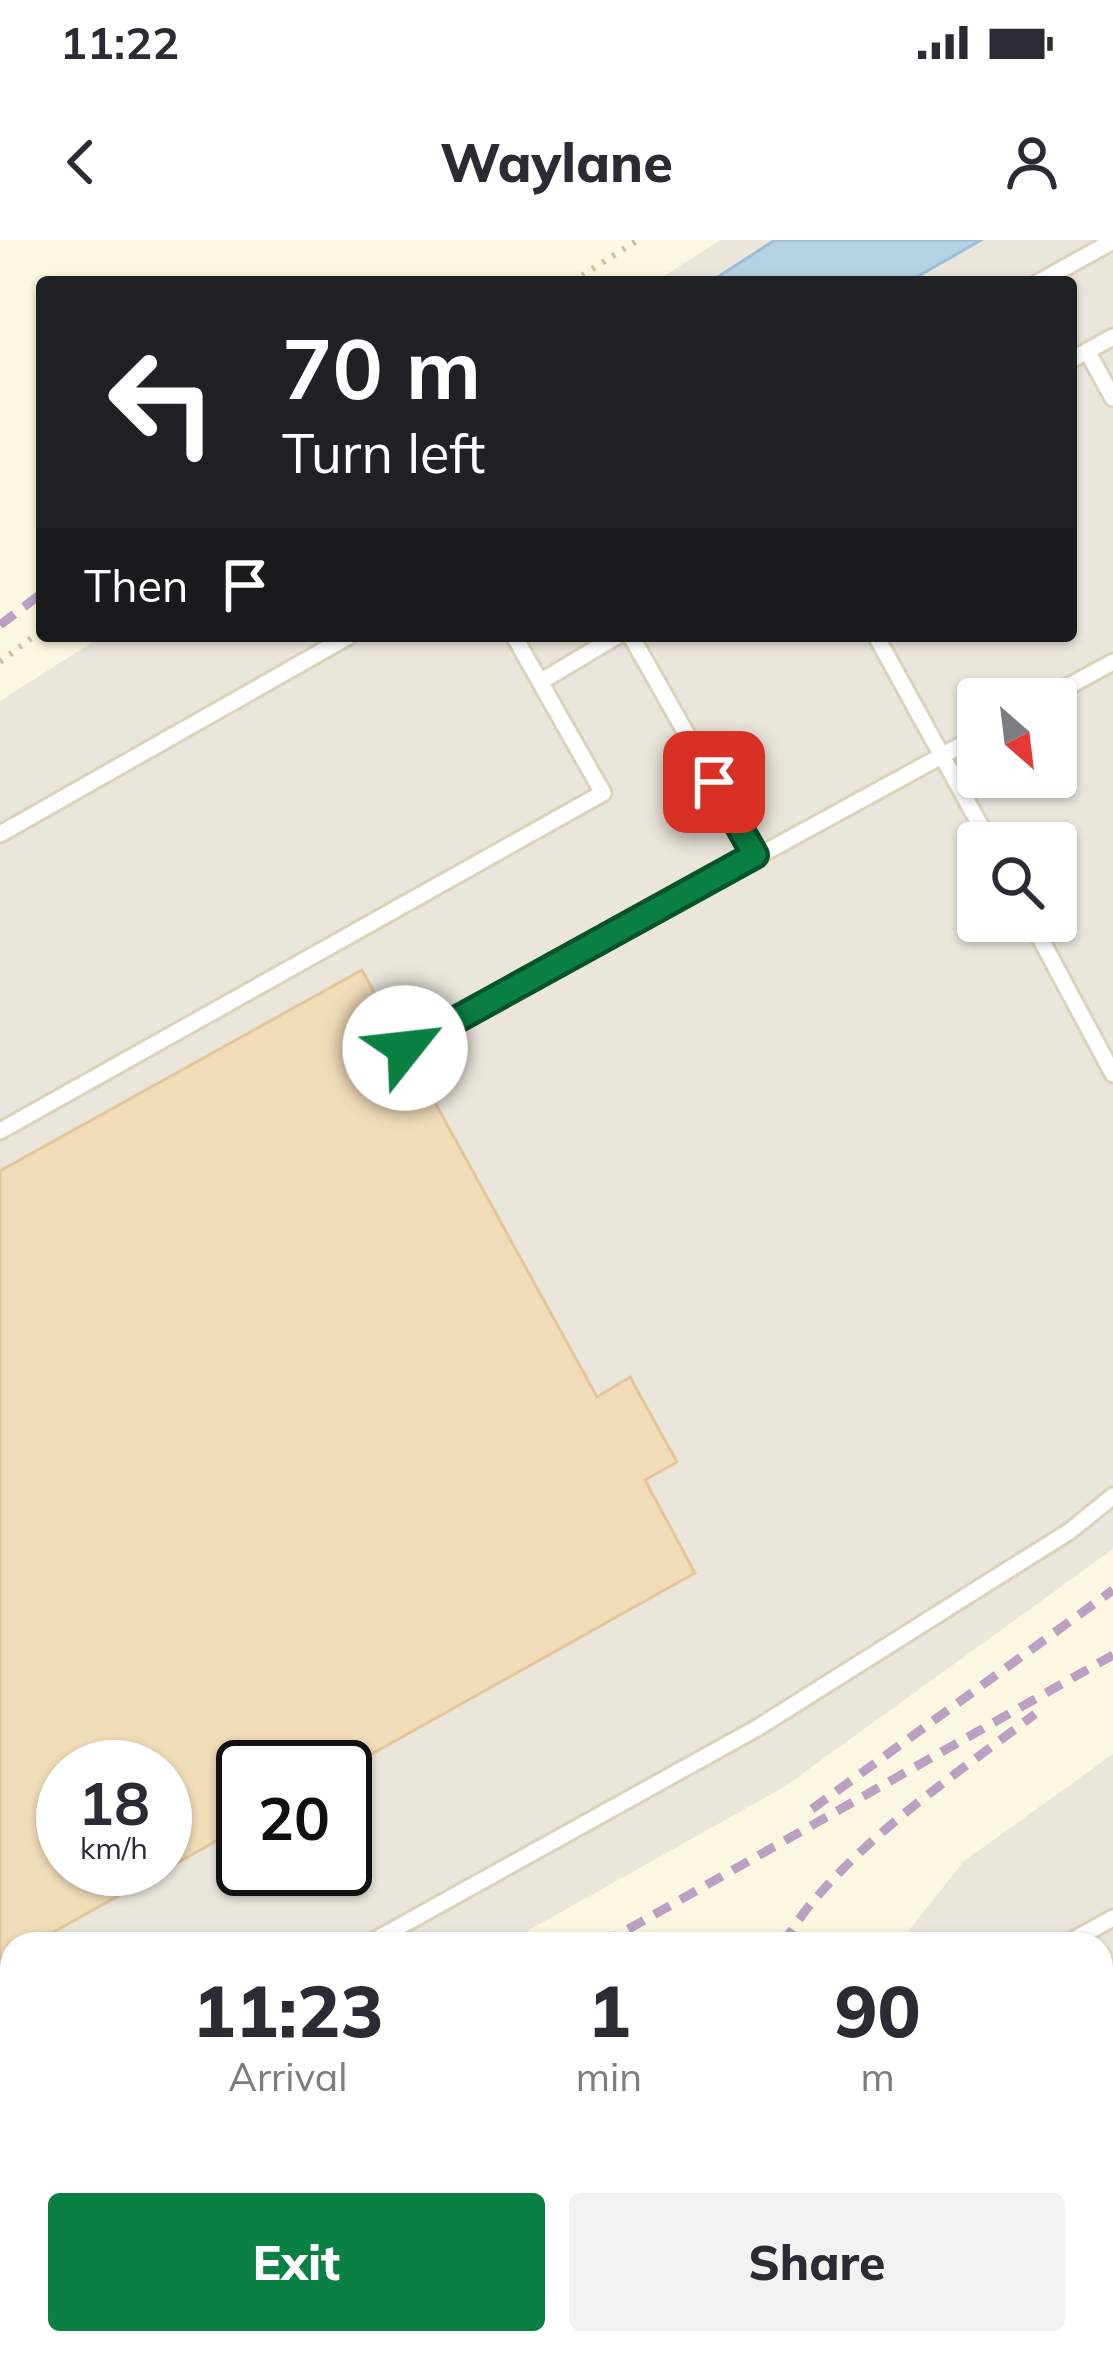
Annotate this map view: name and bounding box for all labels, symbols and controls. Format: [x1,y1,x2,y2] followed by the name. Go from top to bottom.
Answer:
[60,14,179,70] text: 11:22
[440,128,673,196] text: Waylane
[48,129,114,195] icon: back
[999,129,1065,195] icon: person
[282,315,481,420] text: 70 m
[84,324,240,480] icon: left
[282,419,485,487] text: Turn left
[212,552,278,618] icon: arrive
[84,557,188,613] text: Then
[957,678,1077,798] north arrow
[957,678,1077,942] map controls
[663,731,765,833] pin
[681,749,747,815] icon: arrive
[957,822,1077,942] button: search
[342,985,468,1111] position arrow
[216,1740,372,1896] speed limit sign: 20
[78,1765,150,1840] text: 18
[80,1829,148,1867] text: km/h
[192,1965,384,2055] text: 11:23
[587,1965,631,2055] text: 1
[834,1965,921,2055] text: 90
[228,2052,348,2101] text: Arrival
[576,2052,642,2101] text: min
[860,2052,895,2101] text: m
[48,2193,545,2331] button: Exit
[569,2193,1065,2331] button: Share

